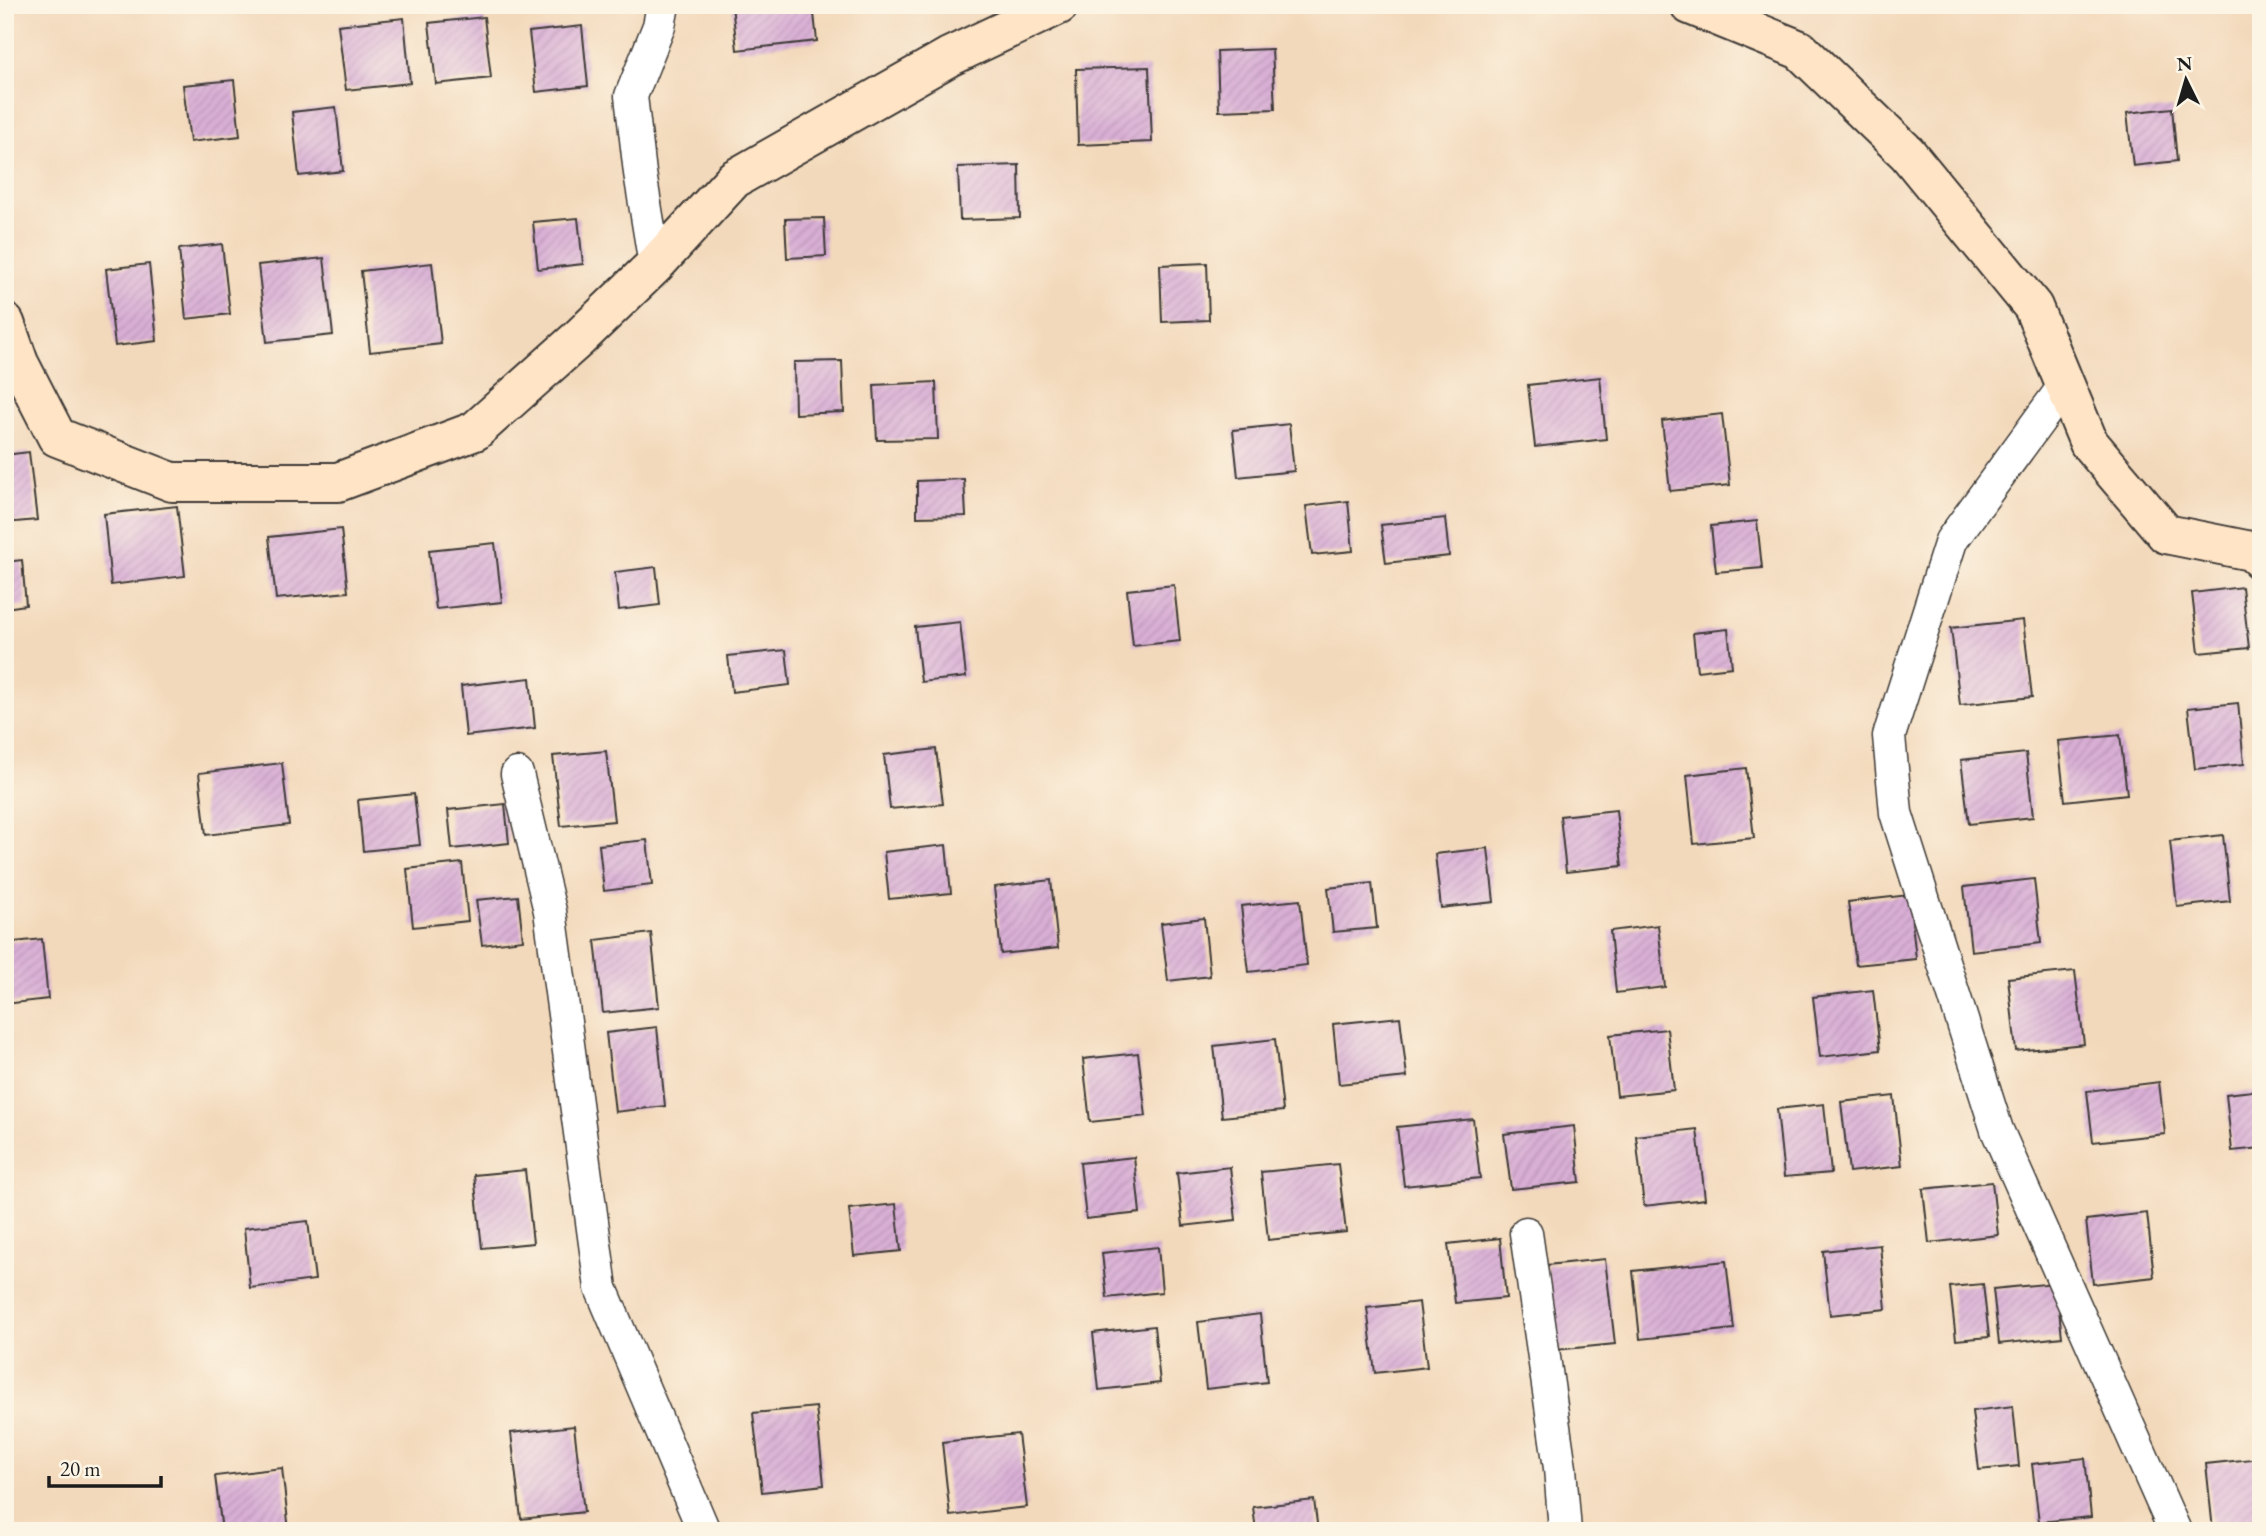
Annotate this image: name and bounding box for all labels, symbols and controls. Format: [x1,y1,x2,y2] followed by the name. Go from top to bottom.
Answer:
[2150,46,2220,116] north arrow
[2176,50,2194,77] text: N
[49,1445,161,1489] scale bar
[60,1455,101,1482] text: 20 m

